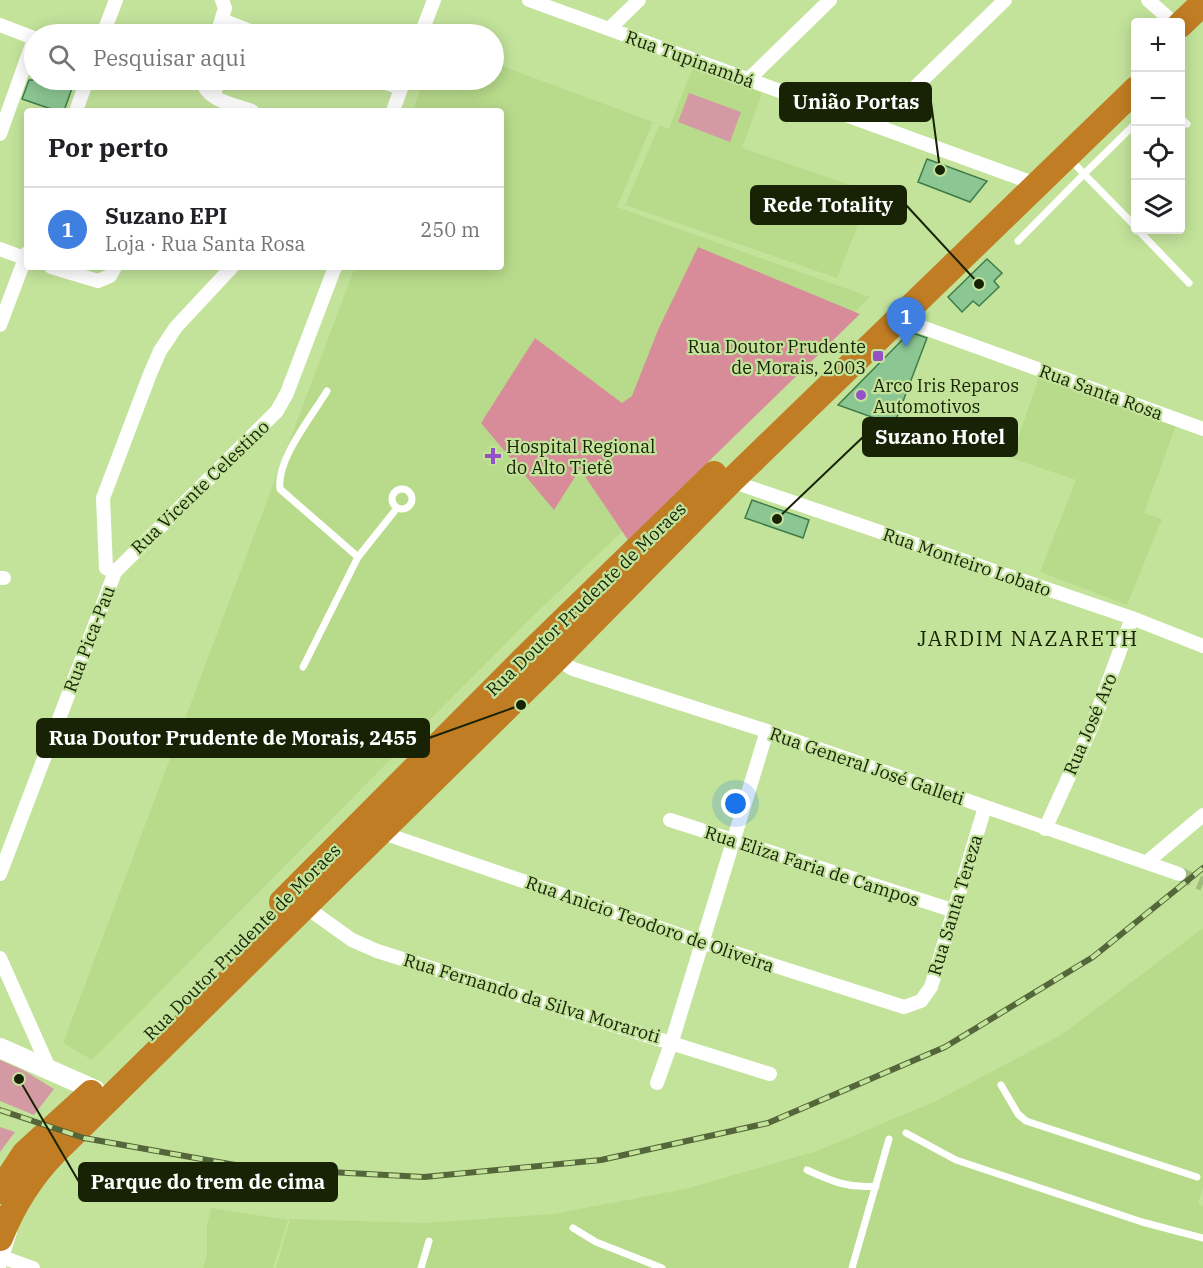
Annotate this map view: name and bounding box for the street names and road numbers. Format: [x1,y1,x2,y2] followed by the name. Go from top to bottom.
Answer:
[622,25,758,93] street label: Rua Tupinambá
[1036,359,1166,425] street label: Rua Santa Rosa
[126,415,274,559] street label: Rua Vicente Celestino
[481,497,691,701] street label: Rua Doutor Prudente de Moraes
[880,522,1054,602] street label: Rua Monteiro Lobato
[58,583,120,695] street label: Rua Pica-Pau
[1058,670,1122,778] street label: Rua José Aro
[767,722,968,810] street label: Rua General José Galleti
[702,820,922,912] street label: Rua Eliza Faria de Campos
[923,831,987,978] street label: Rua Santa Tereza
[139,839,345,1045] street label: Rua Doutor Prudente de Moraes
[523,871,778,978] street label: Rua Anicio Teodoro de Oliveira
[401,948,663,1048] street label: Rua Fernando da Silva Moraroti

